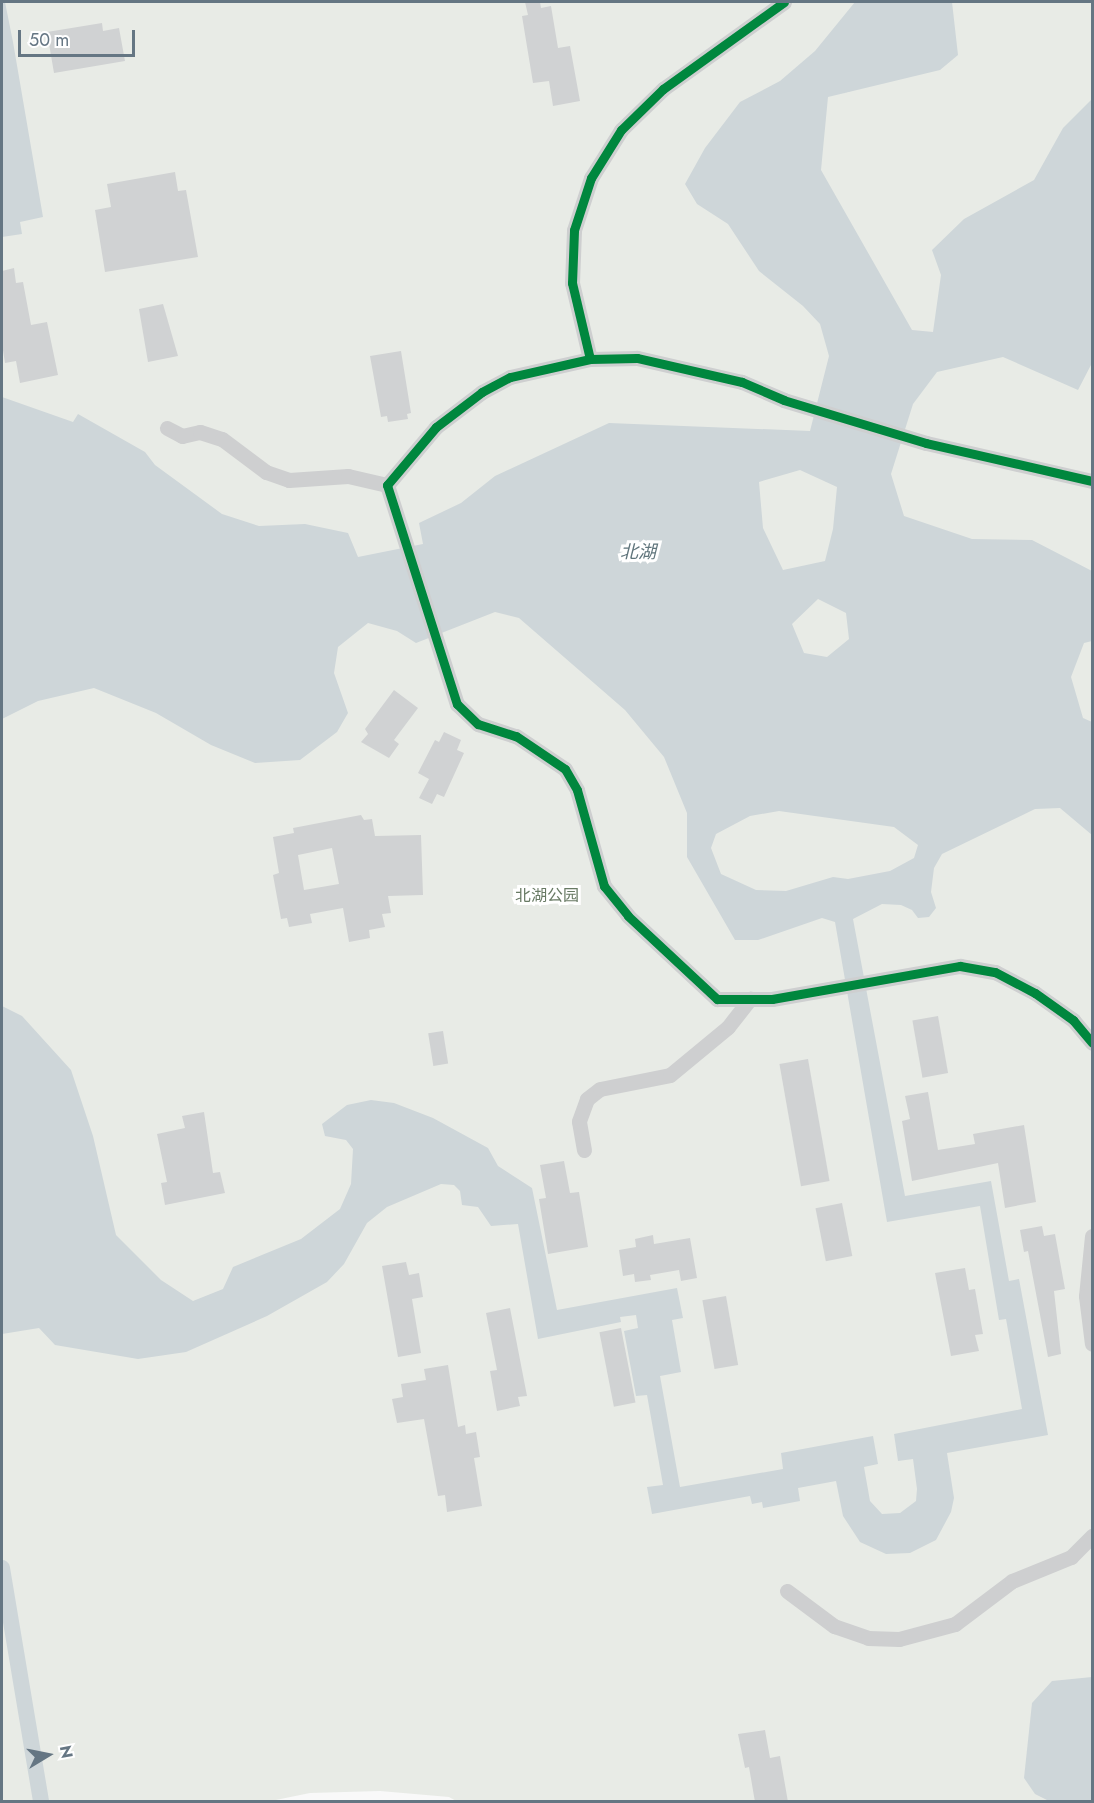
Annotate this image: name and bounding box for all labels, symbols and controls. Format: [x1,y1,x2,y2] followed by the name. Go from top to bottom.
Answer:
[21,18,138,56] scale bar
[29,27,69,53] text: 50 m
[620,541,656,563] water label: 北湖
[515,886,579,906] park label: 北湖公园
[18,1725,78,1785] north arrow
[54,1744,79,1760] text: N

